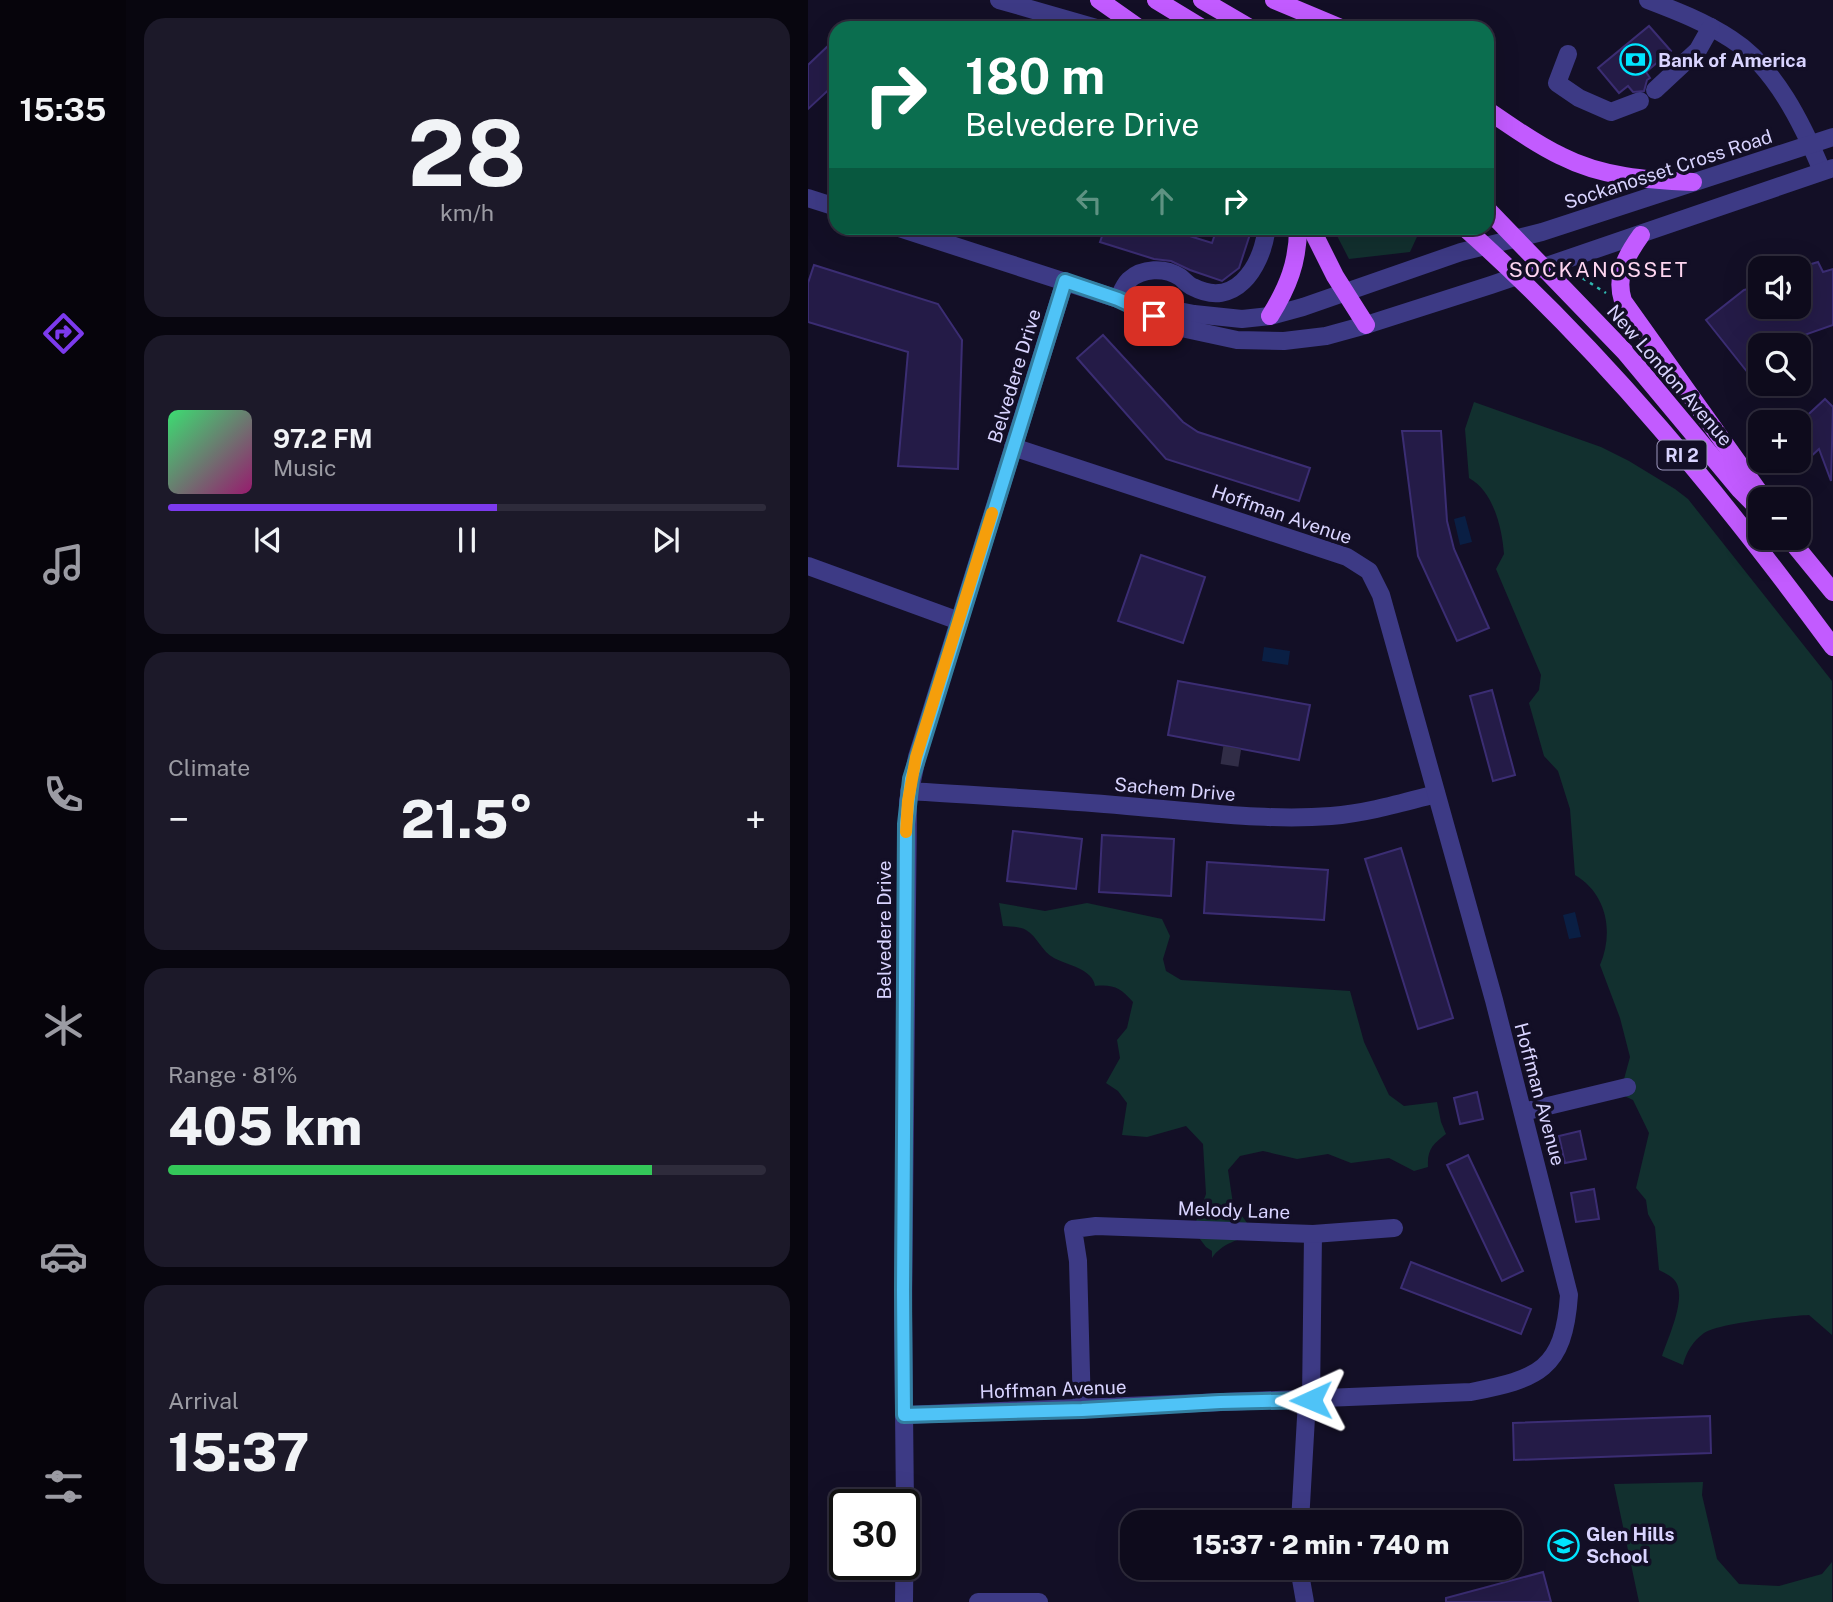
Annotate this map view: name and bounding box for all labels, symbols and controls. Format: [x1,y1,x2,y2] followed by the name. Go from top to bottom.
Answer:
[1618,43,1652,77] bank icon: Bank of America
[965,47,1105,105] text: 180 m
[850,49,941,140] icon: right
[1658,49,1806,71] place label: Bank of America
[20,91,106,128] text: 15:35
[408,100,526,206] text: 28
[965,106,1199,143] text: Belvedere Drive
[1561,125,1775,213] street label: Sockanosset Cross Road
[1070,182,1108,220] icon: left
[1143,182,1181,220] icon: ahead
[1216,182,1254,220] icon: right
[440,199,494,226] text: km/h
[1748,256,1811,550] map controls
[1748,256,1811,319] button: sound
[1509,257,1689,282] district label: SOCKANOSSET
[1124,286,1184,346] pin
[1135,297,1173,335] icon: arrive
[1603,300,1737,450] street label: New London Avenue
[983,306,1045,446] street label: Belvedere Drive
[39,309,88,358] icon: directions
[1748,333,1811,396] button: search
[1748,410,1811,473] button: +
[273,423,373,454] text: 97.2 FM
[1658,440,1706,470] road number: RI 2
[273,454,337,481] text: Music
[1209,480,1355,548] street label: Hoffman Avenue
[1748,487,1811,550] button: −
[249,521,287,559] icon: previous
[448,521,486,559] icon: pause
[647,521,685,559] icon: next
[39,540,88,589] icon: music
[168,754,250,781] text: Climate
[39,770,88,819] icon: phone
[1113,773,1237,805] street label: Sachem Drive
[401,789,533,850] text: 21.5°
[168,797,189,842] text: −
[745,797,766,842] text: +
[873,860,895,1000] street label: Belvedere Drive
[39,1001,88,1050] icon: climate
[1510,1020,1570,1168] street label: Hoffman Avenue
[168,1061,297,1088] text: Range · 81%
[168,1096,362,1157] text: 405 km
[1177,1197,1291,1223] street label: Melody Lane
[39,1232,88,1281] icon: car
[1274,1363,1348,1437] position arrow
[979,1375,1127,1403] street label: Hoffman Avenue
[168,1387,239,1414] text: Arrival
[168,1422,310,1483] text: 15:37
[39,1462,88,1511] icon: filters
[829,1489,920,1580] speed limit sign: 30
[1586,1523,1674,1567] place label: Glen Hills School
[1546,1528,1580,1562] school or university icon: Glen Hills School
[1193,1529,1449,1560] text: 15:37 · 2 min · 740 m

